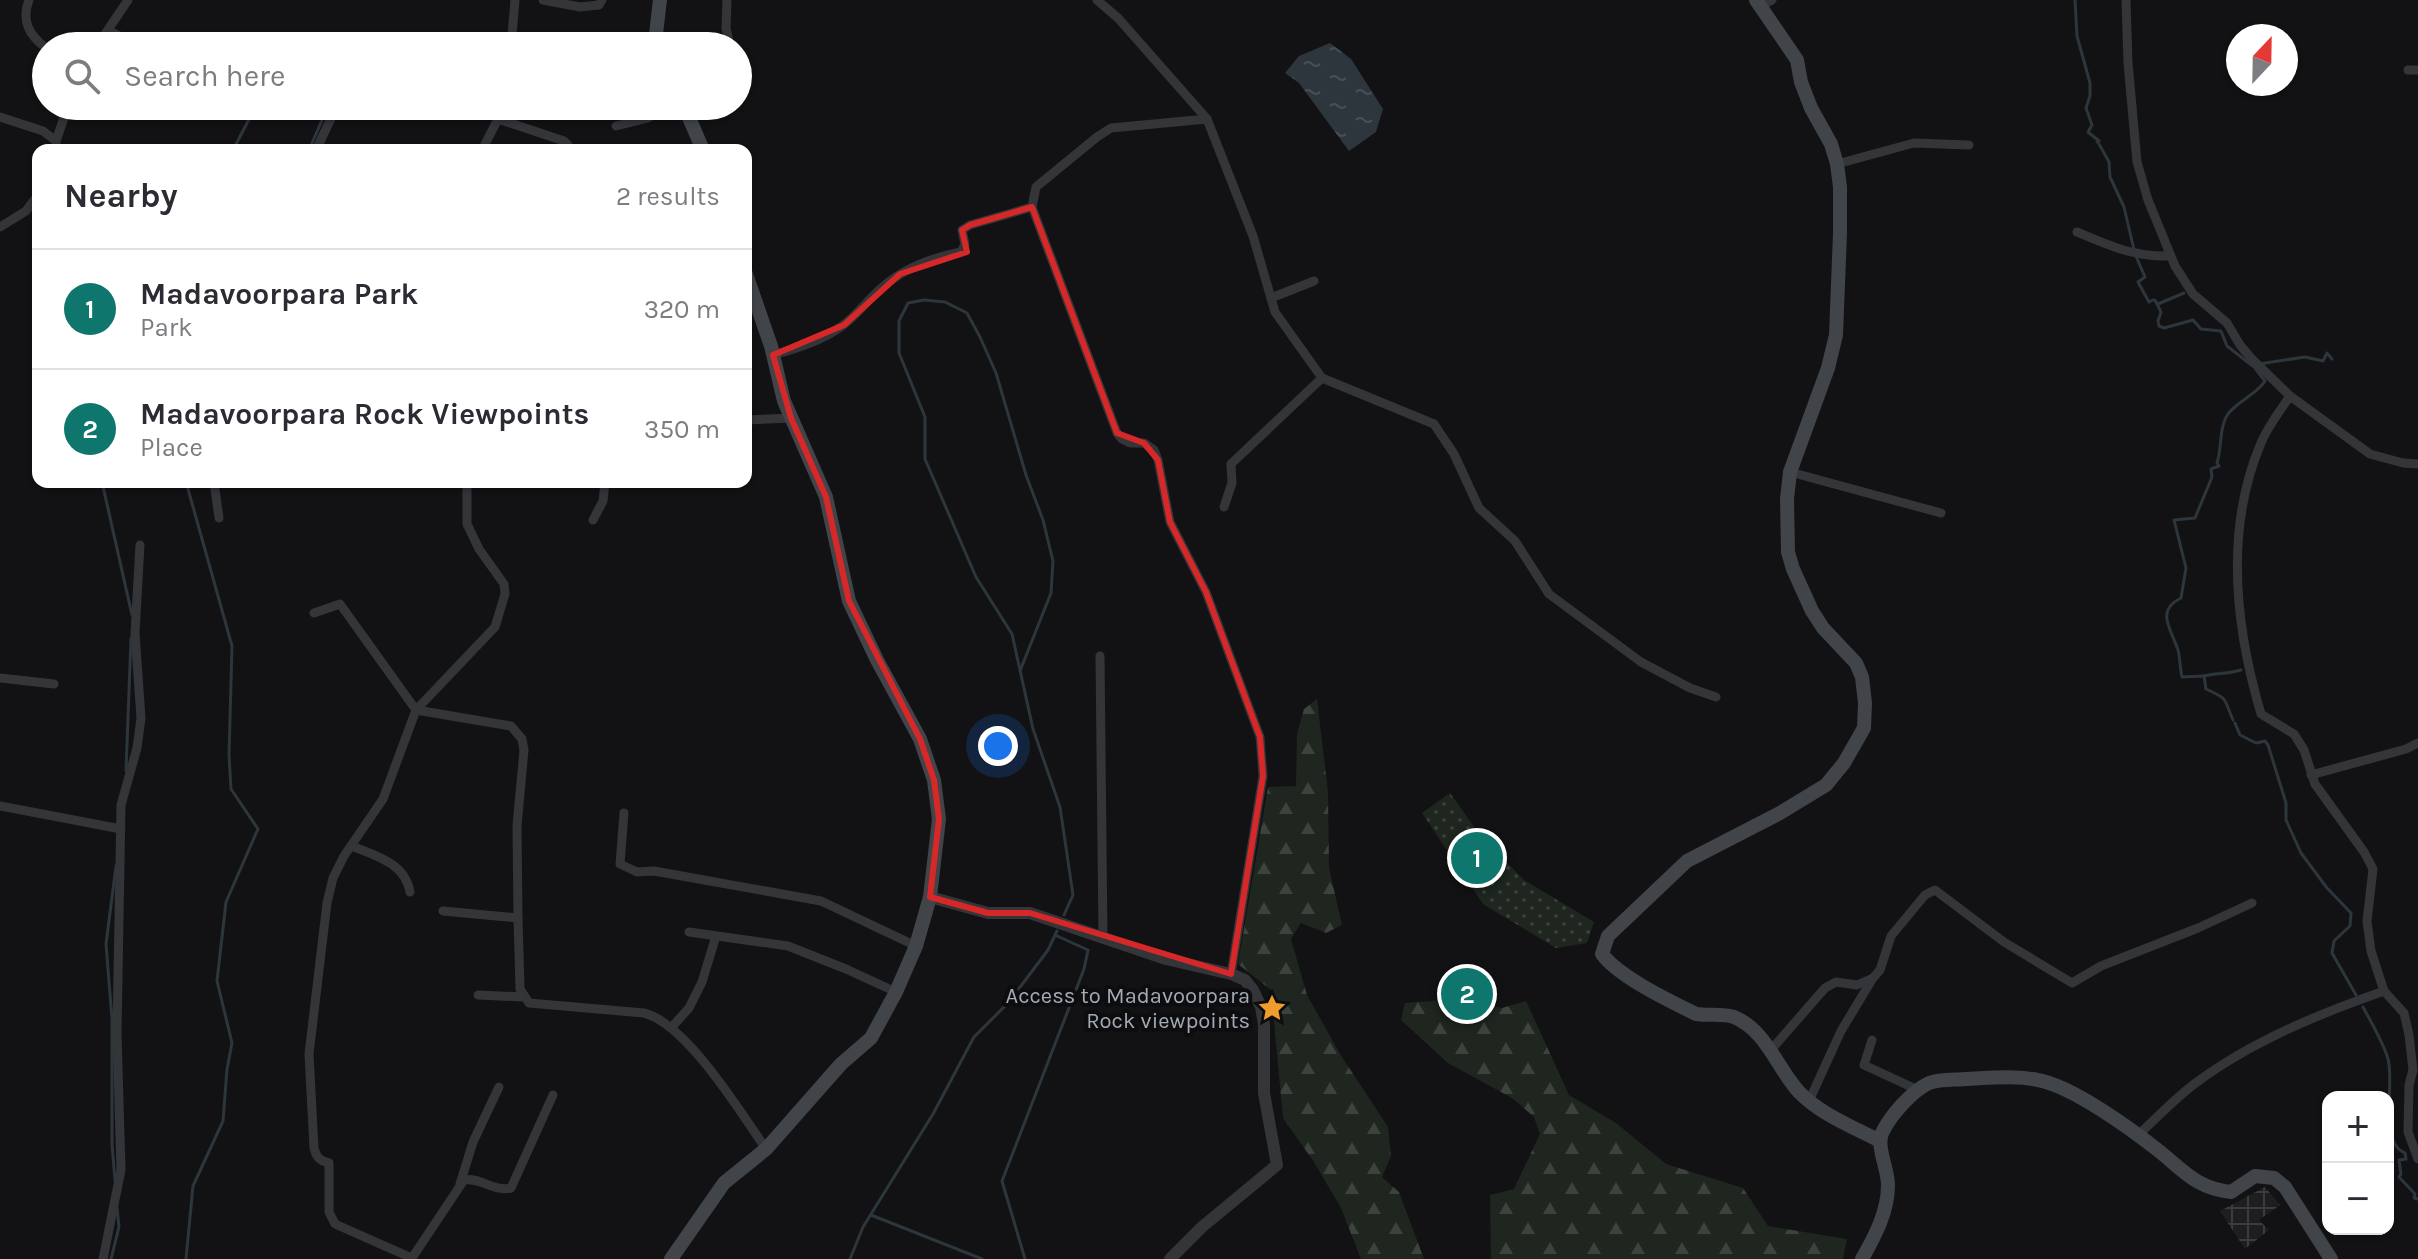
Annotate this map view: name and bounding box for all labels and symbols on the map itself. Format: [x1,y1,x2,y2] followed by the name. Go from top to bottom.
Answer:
[2226,24,2298,96] north arrow
[978,726,1018,766] your location
[1451,828,1503,888] pin: 1
[1441,964,1493,1024] pin: 2
[1006,983,1250,1034] place label: Access to Madavoorpara Rock viewpoints
[1257,993,1287,1023] place icon: Access to Madavoorpara Rock viewpoints

